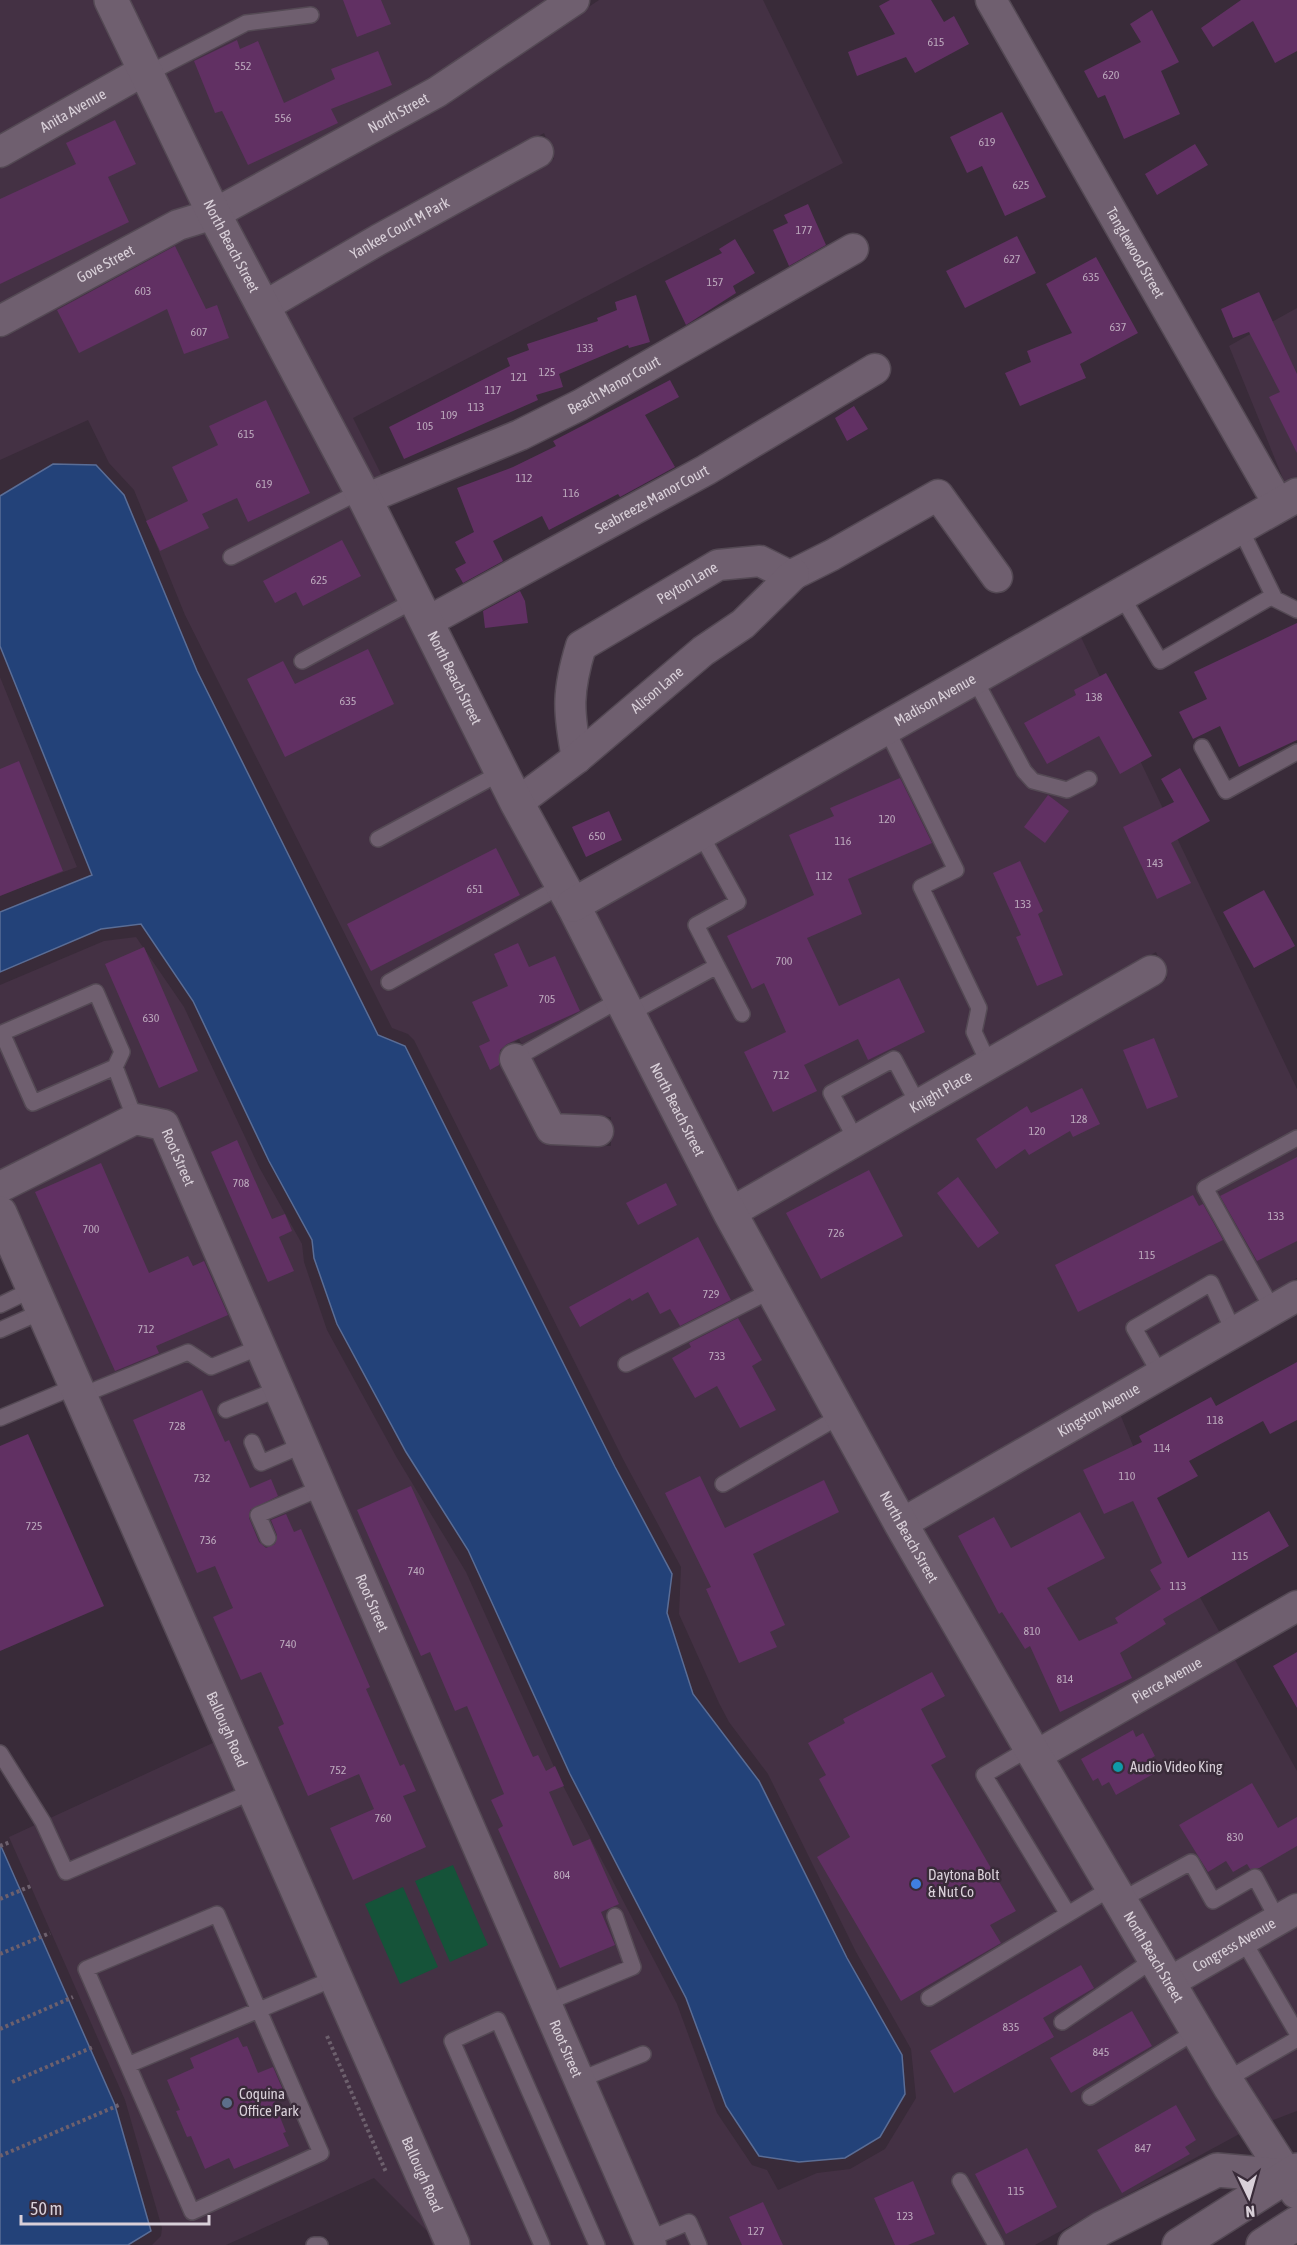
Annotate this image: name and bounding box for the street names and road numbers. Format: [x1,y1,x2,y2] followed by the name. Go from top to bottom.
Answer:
[37,85,109,136] street label: Anita Avenue
[365,89,431,136] street label: North Street
[347,193,453,262] street label: Yankee Court M Park
[200,197,263,295] street label: North Beach Street
[1103,204,1168,301] street label: Tanglewood Street
[74,241,137,286] street label: Gove Street
[565,352,663,418] street label: Beach Manor Court
[592,461,711,537] street label: Seabreeze Manor Court
[654,558,720,607] street label: Peyton Lane
[424,628,485,727] street label: North Beach Street
[627,663,687,717] street label: Alison Lane
[891,670,979,729] street label: Madison Avenue
[647,1060,709,1159] street label: North Beach Street
[906,1067,975,1116] street label: Knight Place
[159,1126,198,1188] street label: Root Street
[1054,1379,1143,1440] street label: Kingston Avenue
[877,1488,942,1586] street label: North Beach Street
[352,1571,392,1634] street label: Root Street
[1129,1653,1205,1707] street label: Pierce Avenue
[203,1689,251,1770] street label: Ballough Road
[1120,1908,1187,2005] street label: North Beach Street
[1189,1914,1279,1975] street label: Congress Avenue
[546,2017,586,2080] street label: Root Street
[398,2134,446,2215] street label: Ballough Road

